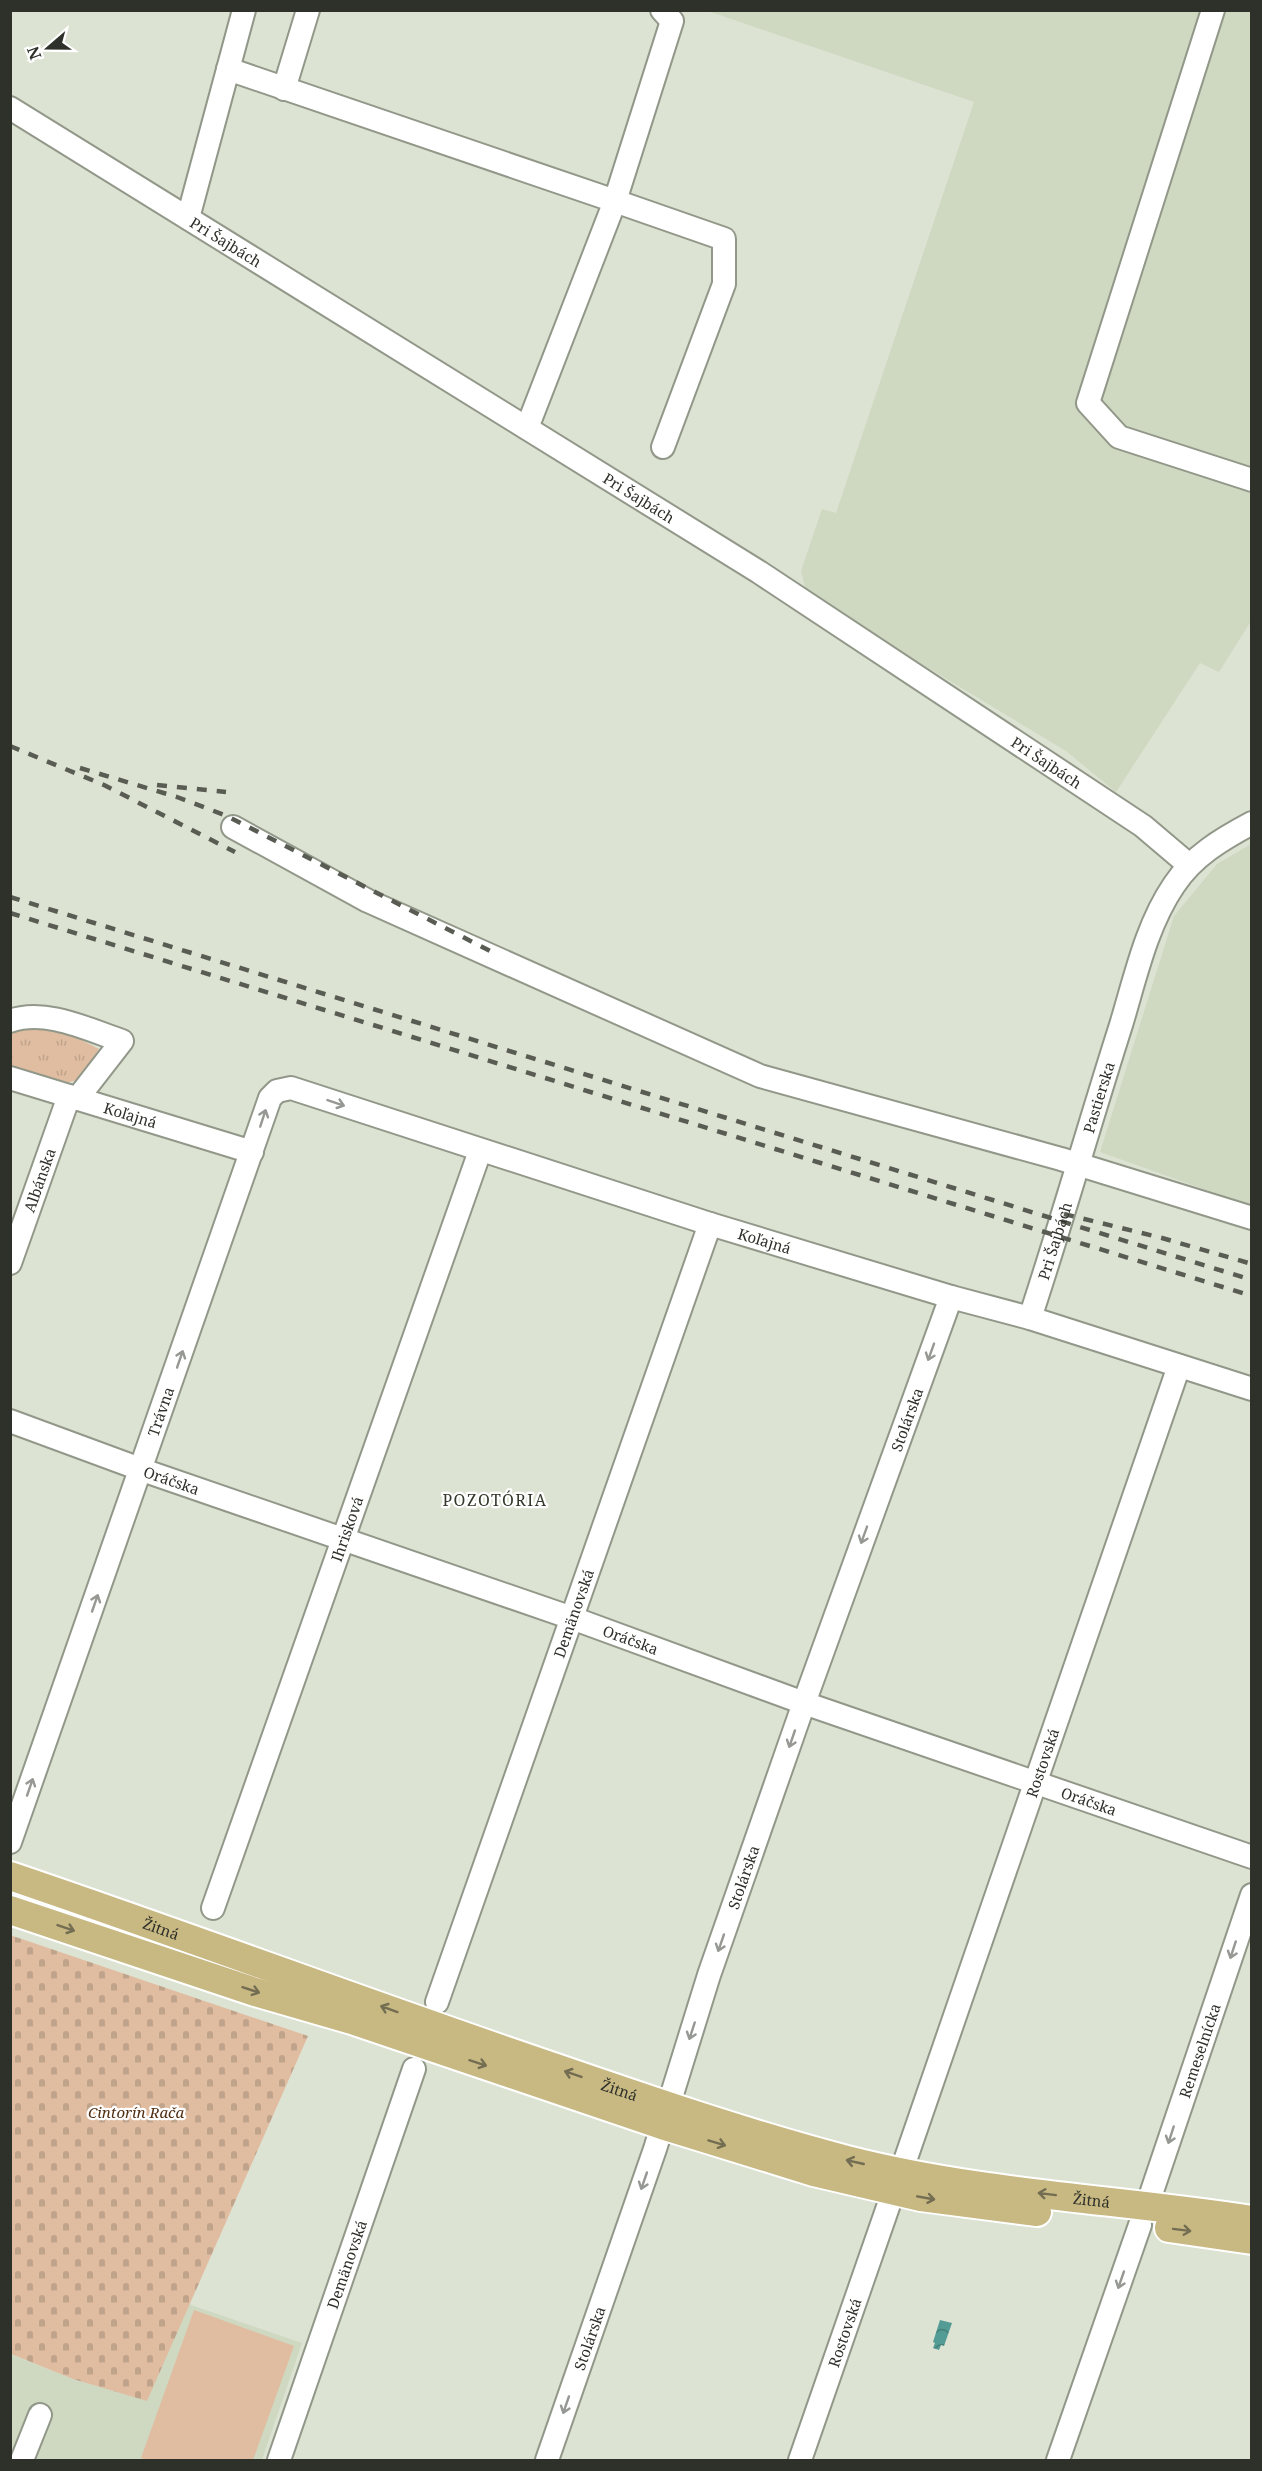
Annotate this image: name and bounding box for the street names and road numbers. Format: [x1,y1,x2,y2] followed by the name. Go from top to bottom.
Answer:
[186,212,266,272] street label: Pri Šajbách
[600,468,679,528] street label: Pri Šajbách
[1008,732,1086,793] street label: Pri Šajbách
[1078,1059,1119,1135] street label: Pastierska
[101,1097,160,1132] street label: Koľajná
[19,1145,60,1215] street label: Albánska
[1033,1199,1076,1282] street label: Pri Šajbách
[736,1223,794,1258] street label: Koľajná
[143,1384,178,1439] street label: Trávna
[886,1385,927,1454] street label: Stolárska
[141,1461,202,1499] street label: Oráčska
[326,1494,367,1564] street label: Ihrisková
[549,1566,598,1660] street label: Demänovská
[600,1620,661,1659] street label: Oráčska
[1021,1726,1063,1800] street label: Rostovská
[1058,1782,1120,1820] street label: Oráčska
[723,1843,764,1912] street label: Stolárska
[140,1913,182,1944] street label: Žitná
[1174,2001,1225,2101] street label: Remeselnícka
[599,2074,640,2105] street label: Žitná
[1072,2188,1111,2212] street label: Žitná
[322,2217,371,2311] street label: Demänovská
[823,2295,866,2370] street label: Rostovská
[569,2304,610,2373] street label: Stolárska

